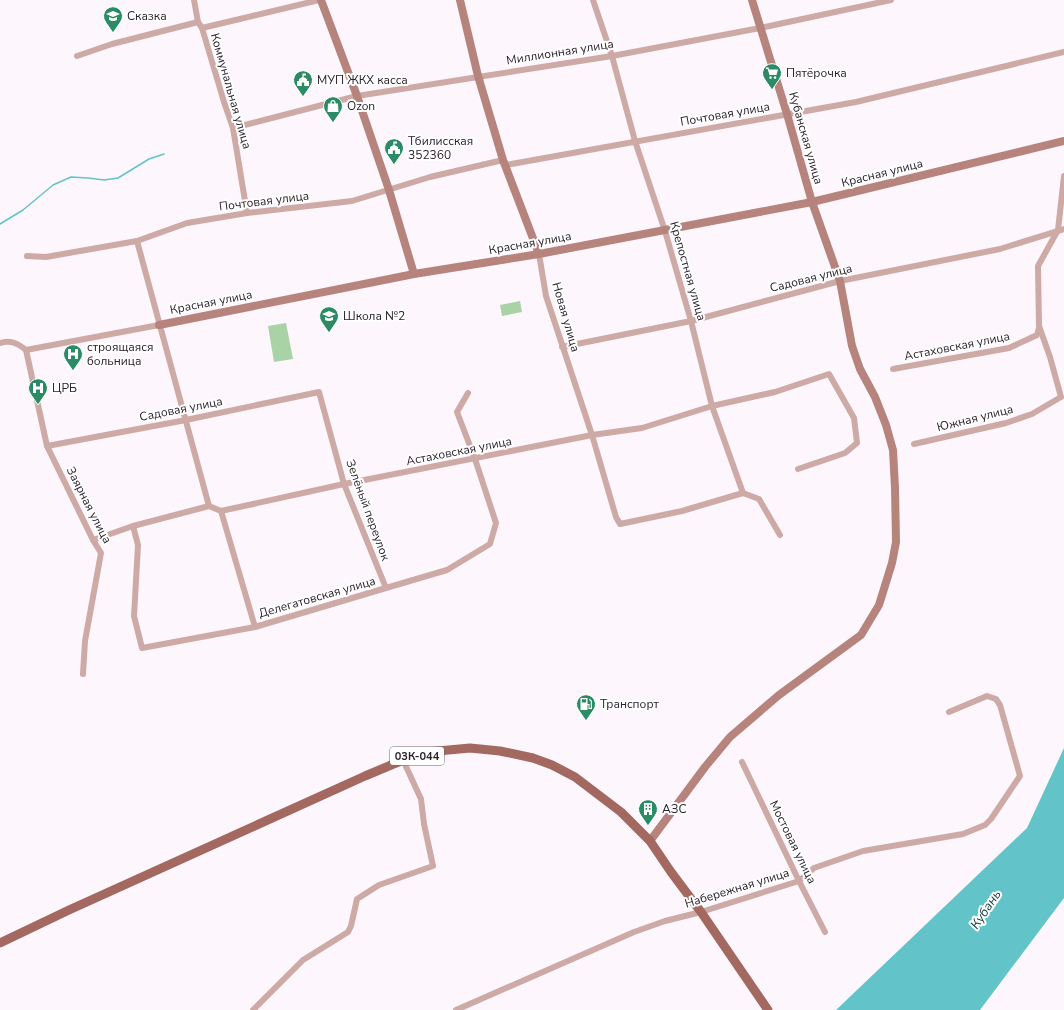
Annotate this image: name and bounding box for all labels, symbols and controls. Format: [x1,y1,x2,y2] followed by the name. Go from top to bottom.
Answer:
[102,5,124,33] school or university icon: Сказка
[127,8,167,24] place label: Сказка
[207,31,255,151] street label: Коммунальная улица
[505,36,615,68] street label: Миллионная улица
[761,62,783,90] supermarket icon: Пятёрочка
[786,65,847,81] place label: Пятёрочка
[292,69,314,97] public building icon: МУП ЖКХ касса
[317,72,408,88] place label: МУП ЖКХ касса
[785,90,827,186] street label: Кубанская улица
[322,95,344,123] shop icon: Ozon
[347,98,375,114] place label: Ozon
[679,98,771,130] street label: Почтовая улица
[408,133,473,163] place label: Тбилисская 352360
[383,137,405,165] public building icon: Тбилисская 352360
[840,155,924,191] street label: Красная улица
[218,188,310,214] street label: Почтовая улица
[666,219,710,323] street label: Крепостная улица
[487,228,573,258] street label: Красная улица
[768,260,854,296] street label: Садовая улица
[548,280,584,354] street label: Новая улица
[168,286,254,318] street label: Красная улица
[318,305,340,333] school or university icon: Школа №2
[343,308,405,324] place label: Школа №2
[903,328,1011,364] street label: Астаховская улица
[87,339,153,369] place label: строящаяся больница
[62,343,84,371] hospital icon: строящаяся больница
[27,377,49,405] hospital icon: ЦРБ
[52,380,77,396] place label: ЦРБ
[138,393,224,425] street label: Садовая улица
[935,401,1015,435] street label: Южная улица
[405,433,513,469] street label: Астаховская улица
[342,457,394,563] street label: Зелёный переулок
[63,464,115,546] street label: Заярная улица
[257,573,377,621] street label: Делегатовская улица
[575,693,597,721] fuel station icon: Транспорт
[600,696,660,712] place label: Транспорт
[390,747,444,765] road number: 03К-044
[637,798,659,826] building icon: АЗС
[766,798,820,886] street label: Мостовая улица
[662,801,687,817] place label: АЗС
[683,864,791,912] street label: Набережная улица
[966,886,1006,933] water label: Кубань

